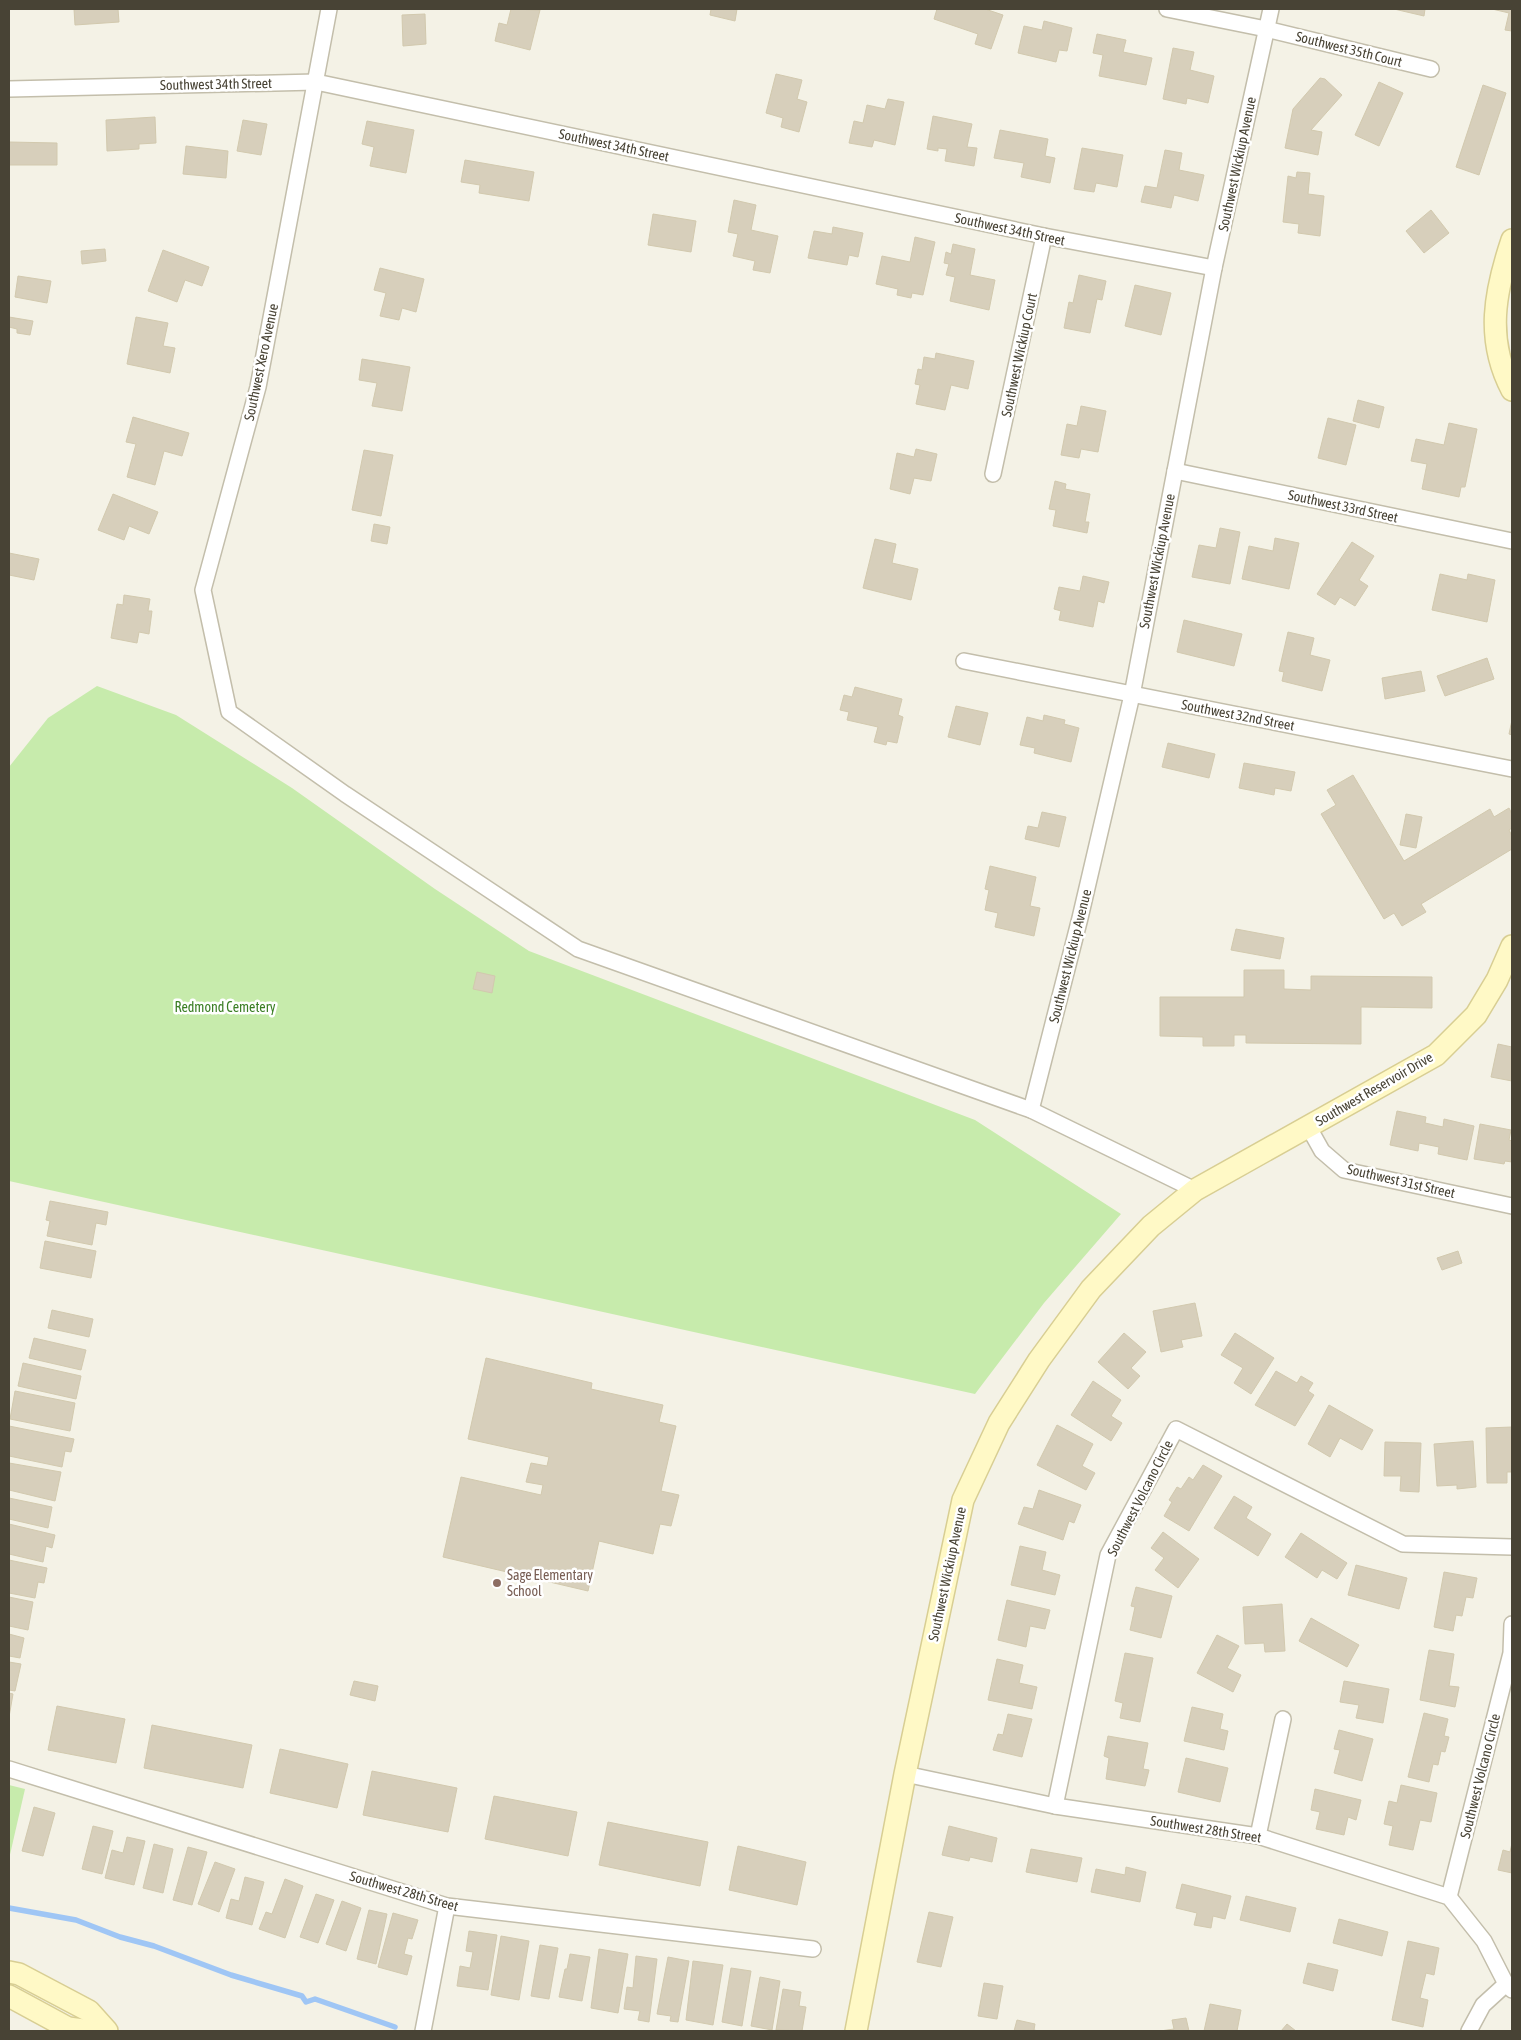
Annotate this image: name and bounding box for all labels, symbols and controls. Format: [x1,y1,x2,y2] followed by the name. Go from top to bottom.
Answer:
[1294,28,1404,70] street label: Southwest 35th Court
[160,75,272,93] street label: Southwest 34th Street
[1215,95,1259,233] street label: Southwest Wickiup Avenue
[557,126,671,164] street label: Southwest 34th Street
[953,210,1067,248] street label: Southwest 34th Street
[998,292,1040,418] street label: Southwest Wickiup Court
[241,302,281,422] street label: Southwest Xero Avenue
[1287,487,1399,525] street label: Southwest 33rd Street
[1136,492,1178,630] street label: Southwest Wickiup Avenue
[1180,696,1296,734] street label: Southwest 32nd Street
[1046,888,1094,1024] street label: Southwest Wickiup Avenue
[174,999,276,1015] park label: Redmond Cemetery
[1312,1049,1436,1129] street label: Southwest Reservoir Drive
[1345,1161,1457,1201] street label: Southwest 31st Street
[1104,1437,1176,1559] street label: Southwest Volcano Circle
[925,1505,969,1643] street label: Southwest Wickiup Avenue
[507,1567,593,1599] place label: Sage Elementary School
[491,1577,503,1589] marker: Sage Elementary School
[1457,1712,1503,1840] street label: Southwest Volcano Circle
[1149,1812,1263,1846] street label: Southwest 28th Street
[348,1868,460,1914] street label: Southwest 28th Street

